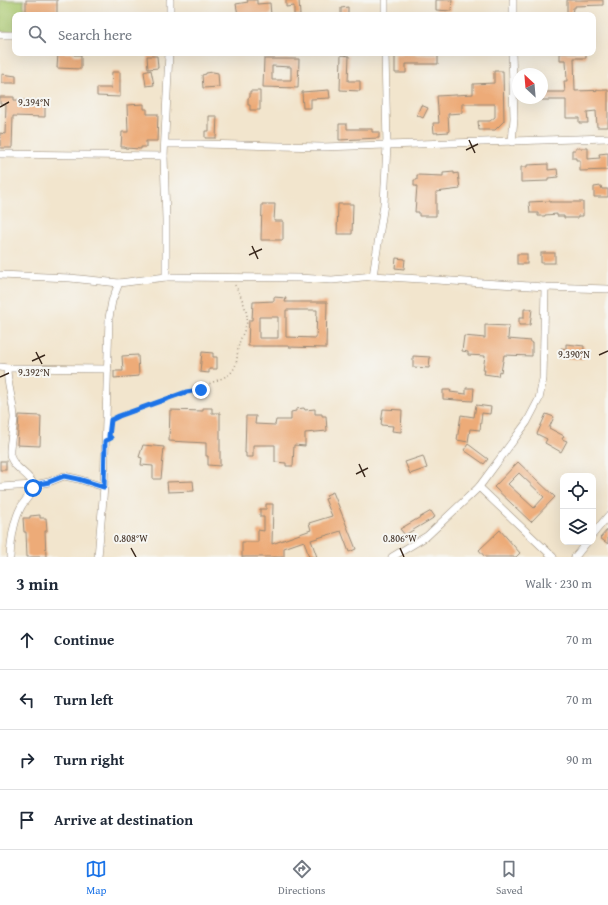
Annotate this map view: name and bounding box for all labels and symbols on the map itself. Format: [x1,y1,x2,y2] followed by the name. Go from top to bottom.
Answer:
[512,68,548,104] north arrow
[18,95,50,110] text: 9.394°N
[558,347,590,362] text: 9.390°N
[18,365,50,380] text: 9.392°N
[192,381,210,399] route end
[24,479,42,497] route start
[114,531,148,546] text: 0.808°W
[383,531,417,546] text: 0.806°W

